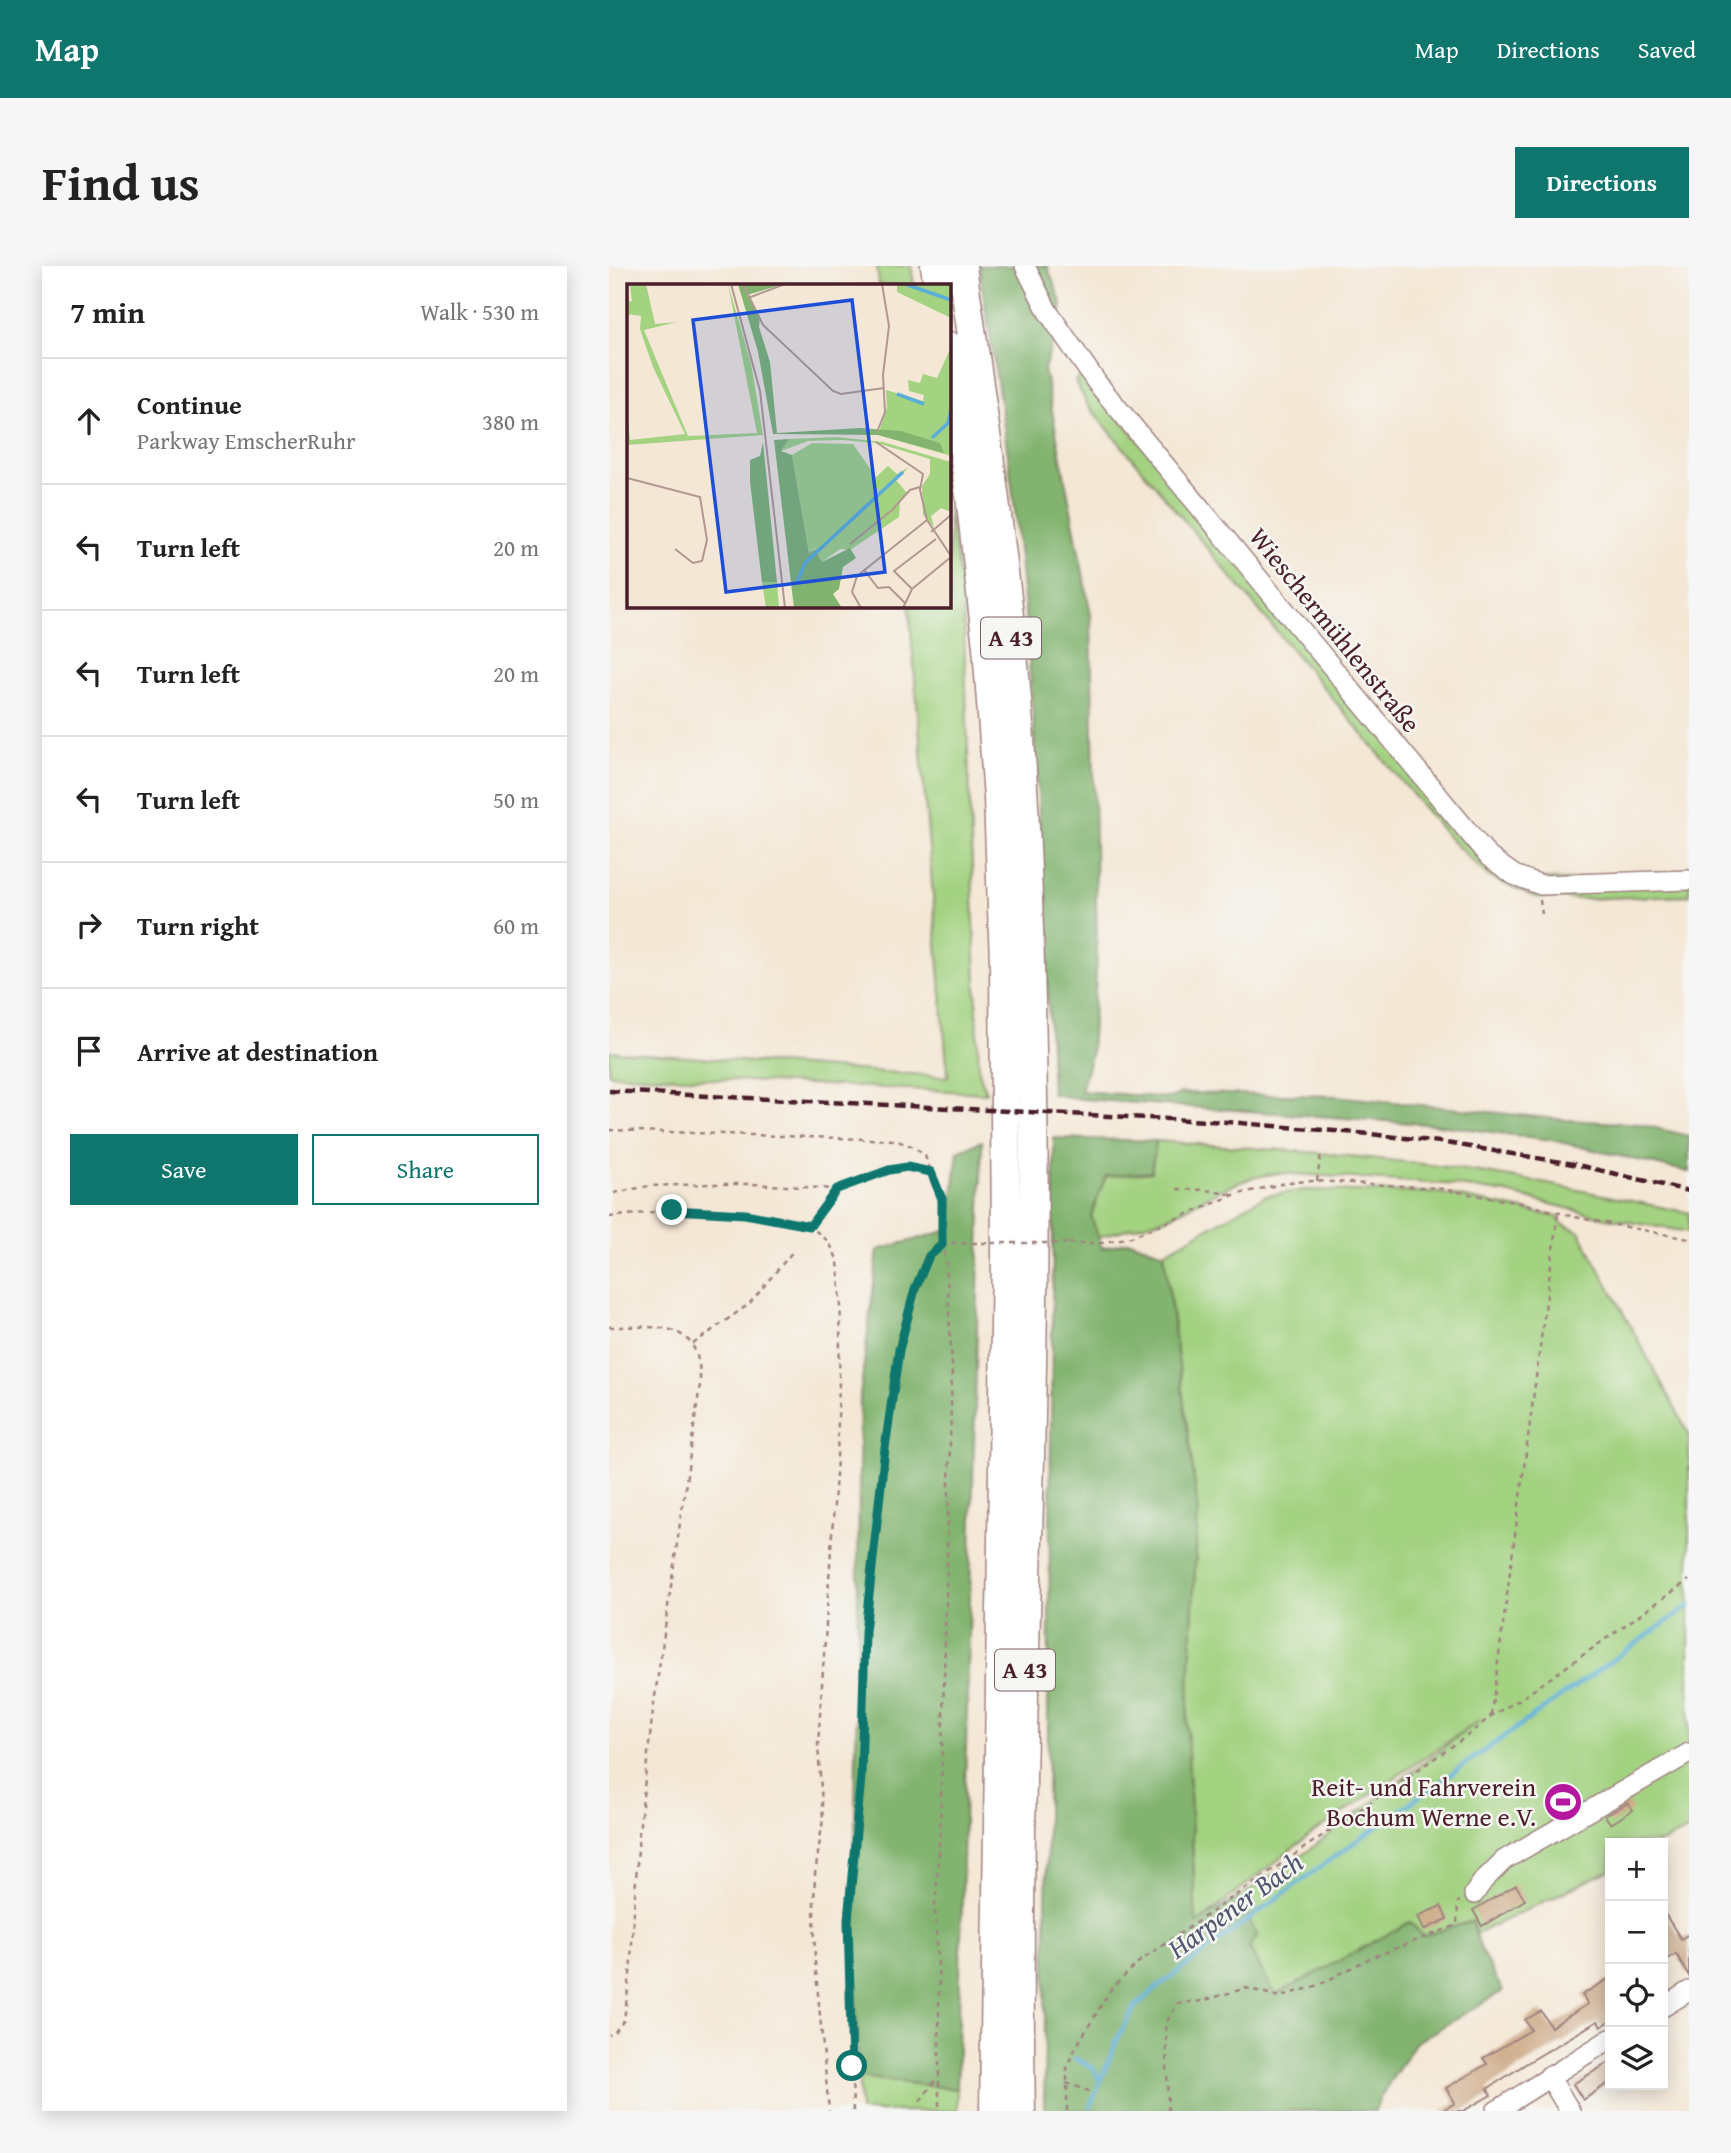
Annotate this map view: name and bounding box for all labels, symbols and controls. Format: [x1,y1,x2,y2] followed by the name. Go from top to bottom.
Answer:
[35,25,99,73] text: Map
[1415,32,1459,67] text: Map
[1497,32,1600,67] text: Directions
[1638,32,1696,67] text: Saved
[42,146,200,218] text: Find us
[1515,147,1689,218] button: Directions
[627,284,950,607] inset map
[70,290,145,334] text: 7 min
[420,295,539,328] text: Walk · 530 m
[137,385,242,424] text: Continue
[70,402,108,440] icon: ahead
[482,405,539,438] text: 380 m
[137,424,355,457] text: Parkway EmscherRuhr
[1240,519,1431,741] street label: Wieschermühlenstraße
[70,528,108,566] icon: left
[137,528,240,567] text: Turn left
[493,531,539,564] text: 20 m
[981,618,1041,659] road number: A 43
[70,654,108,692] icon: left
[137,654,240,693] text: Turn left
[493,657,539,690] text: 20 m
[70,780,108,818] icon: left
[137,780,240,819] text: Turn left
[493,783,539,816] text: 50 m
[70,906,108,944] icon: right
[137,906,259,945] text: Turn right
[493,909,539,942] text: 60 m
[70,1032,108,1070] icon: arrive
[137,1032,378,1071] text: Arrive at destination
[70,1134,298,1205] button: Save
[312,1134,539,1205] button: Share
[656,1194,687,1225] route end
[995,1650,1055,1690] road number: A 43
[1311,1767,1536,1836] place label: Reit- und Fahrverein Bochum Werne e.V.
[1542,1781,1584,1823] sports icon: Reit- und Fahrverein Bochum Werne e.V.
[1605,1838,1668,2090] map controls
[1605,1838,1668,1901] button: +
[1158,1841,1311,1968] water label: Harpener Bach
[1605,1901,1668,1964] button: −
[1605,1964,1668,2027] button: locate
[1605,2027,1668,2090] button: layers
[836,2050,867,2081] route start

